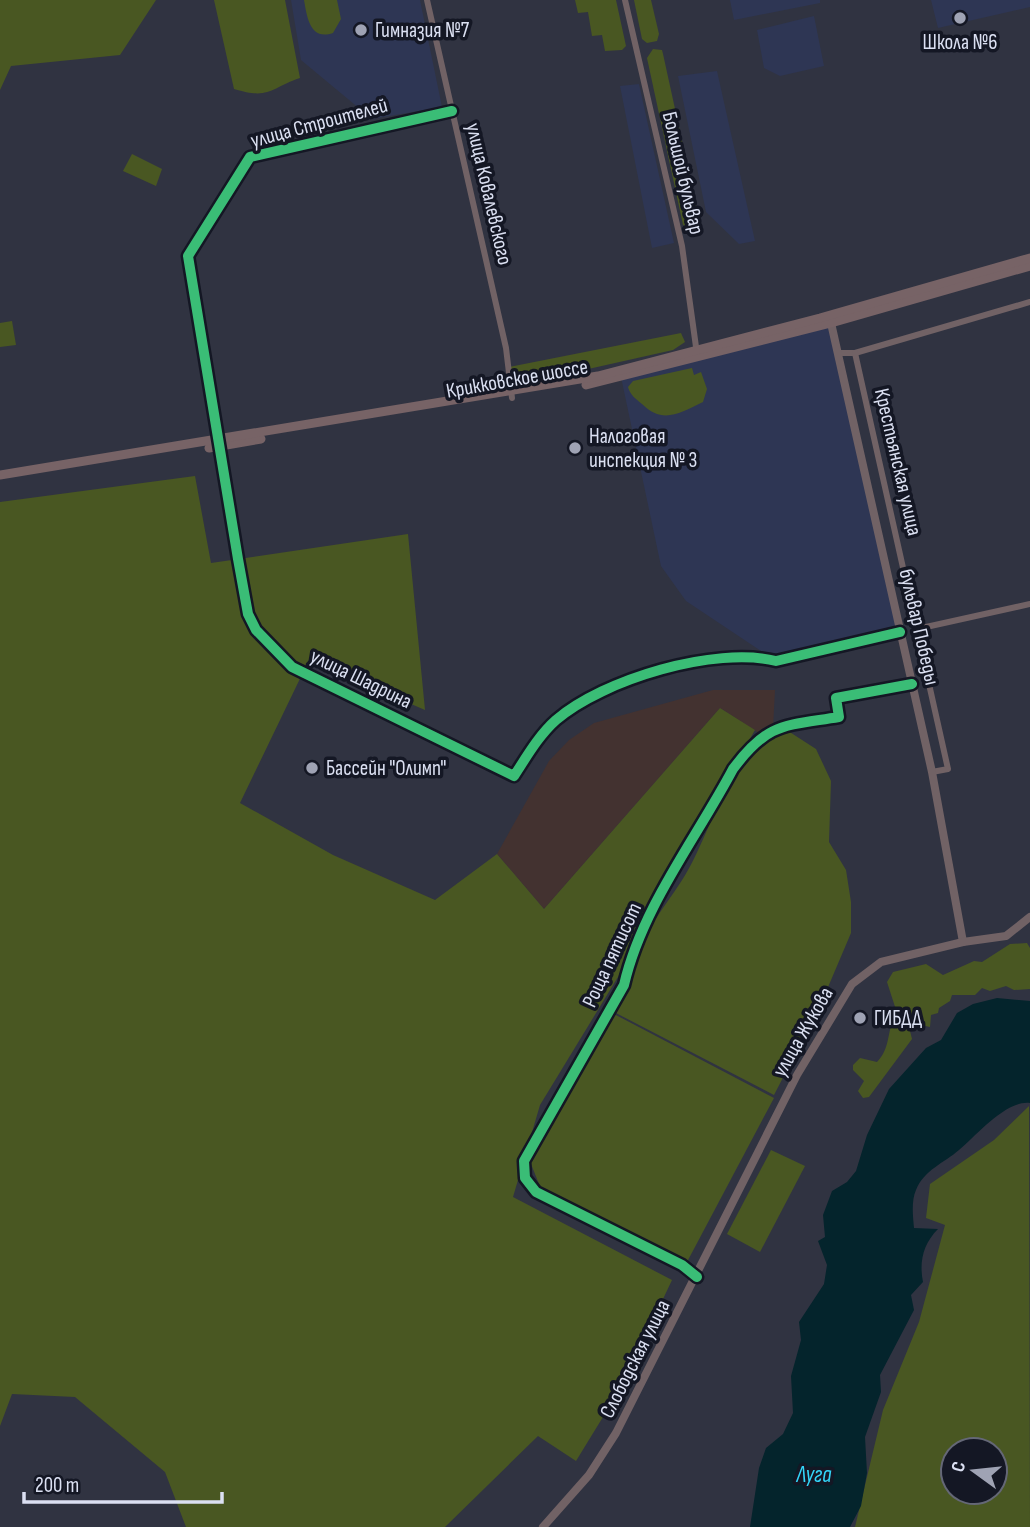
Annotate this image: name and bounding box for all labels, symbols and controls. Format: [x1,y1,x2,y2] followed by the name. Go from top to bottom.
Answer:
[952,10,968,26] marker: Школа №6
[375,18,470,43] place label: Гимназия №7
[353,22,369,38] marker: Гимназия №7
[923,30,997,55] place label: Школа №6
[248,93,390,153] street label: улица Строителей
[657,109,709,237] street label: Большой бульвар
[461,121,517,267] street label: улица Ковалевского
[444,354,590,404] street label: Крикковское шоссе
[869,386,927,538] street label: Крестьянская улица
[589,424,697,473] place label: Налоговая инспекция № 3
[567,440,583,456] marker: Налоговая инспекция № 3
[894,567,944,687] street label: бульвар Победы
[306,644,416,714] street label: улица Шадрина
[326,756,446,781] place label: Бассейн "Олимп"
[304,760,320,776] marker: Бассейн "Олимп"
[577,899,647,1011] street label: Роща пятисот
[767,983,839,1081] street label: улица Жукова
[874,1006,922,1031] place label: ГИБДД
[852,1010,868,1026] marker: ГИБДД
[595,1296,675,1422] street label: Слободская улица
[939,1436,1009,1506] north arrow
[947,1459,971,1475] text: С
[24,1460,222,1504] scale bar
[795,1461,832,1489] water label: Луга
[35,1473,79,1498] text: 200 m

